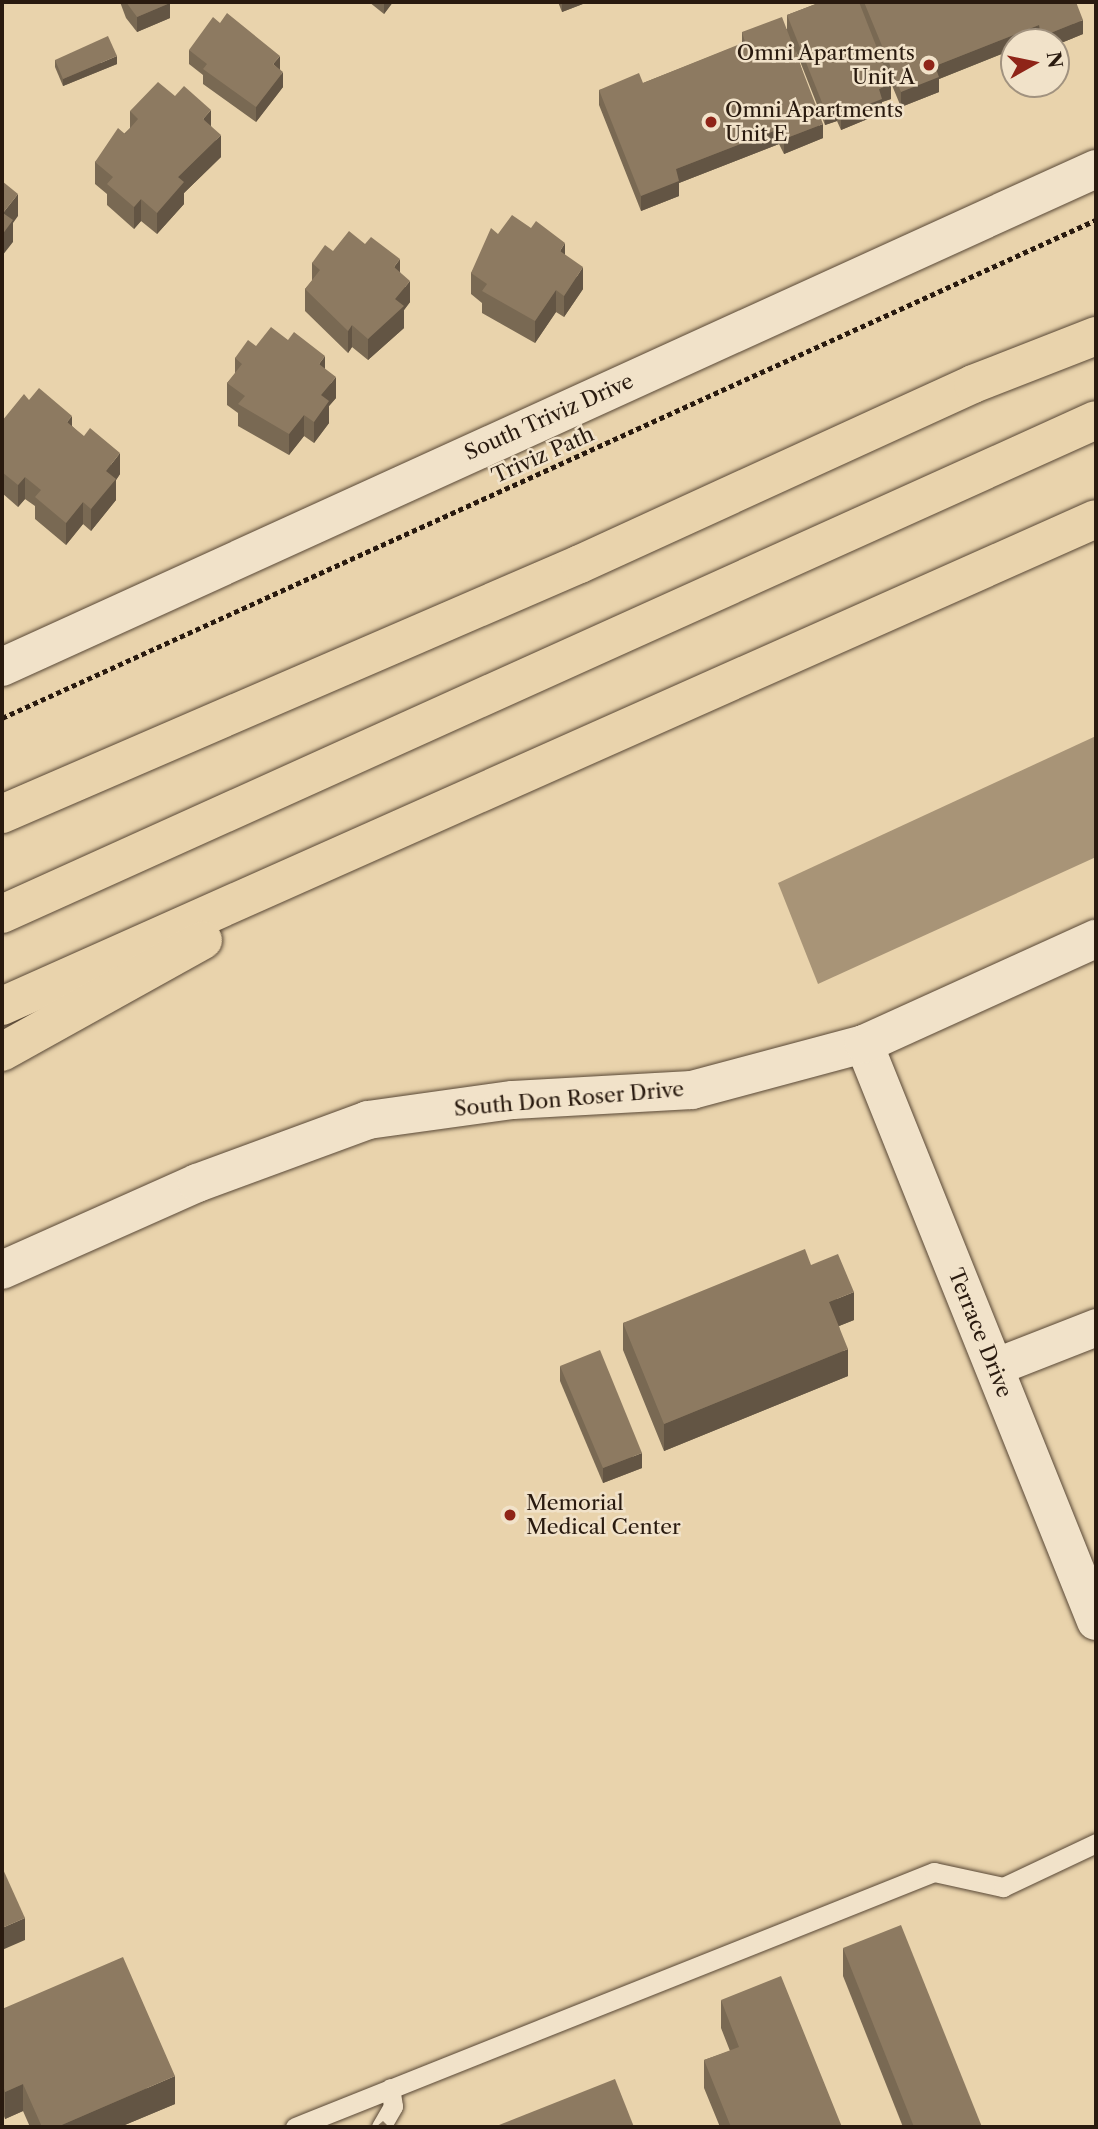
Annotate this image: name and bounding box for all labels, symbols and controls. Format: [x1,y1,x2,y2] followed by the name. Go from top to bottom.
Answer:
[1000,28,1070,98] north arrow
[736,40,915,90] place label: Omni Apartments Unit A
[1042,50,1067,70] text: N
[921,57,937,73] marker: Omni Apartments Unit A
[725,97,904,147] place label: Omni Apartments Unit E
[703,114,719,130] marker: Omni Apartments Unit E
[460,368,638,466] street label: South Triviz Drive
[488,421,598,489] street label: Triviz Path
[453,1076,685,1122] street label: South Don Roser Drive
[943,1265,1017,1401] street label: Terrace Drive
[526,1490,681,1540] place label: Memorial Medical Center
[500,1505,520,1525] marker: Memorial Medical Center

